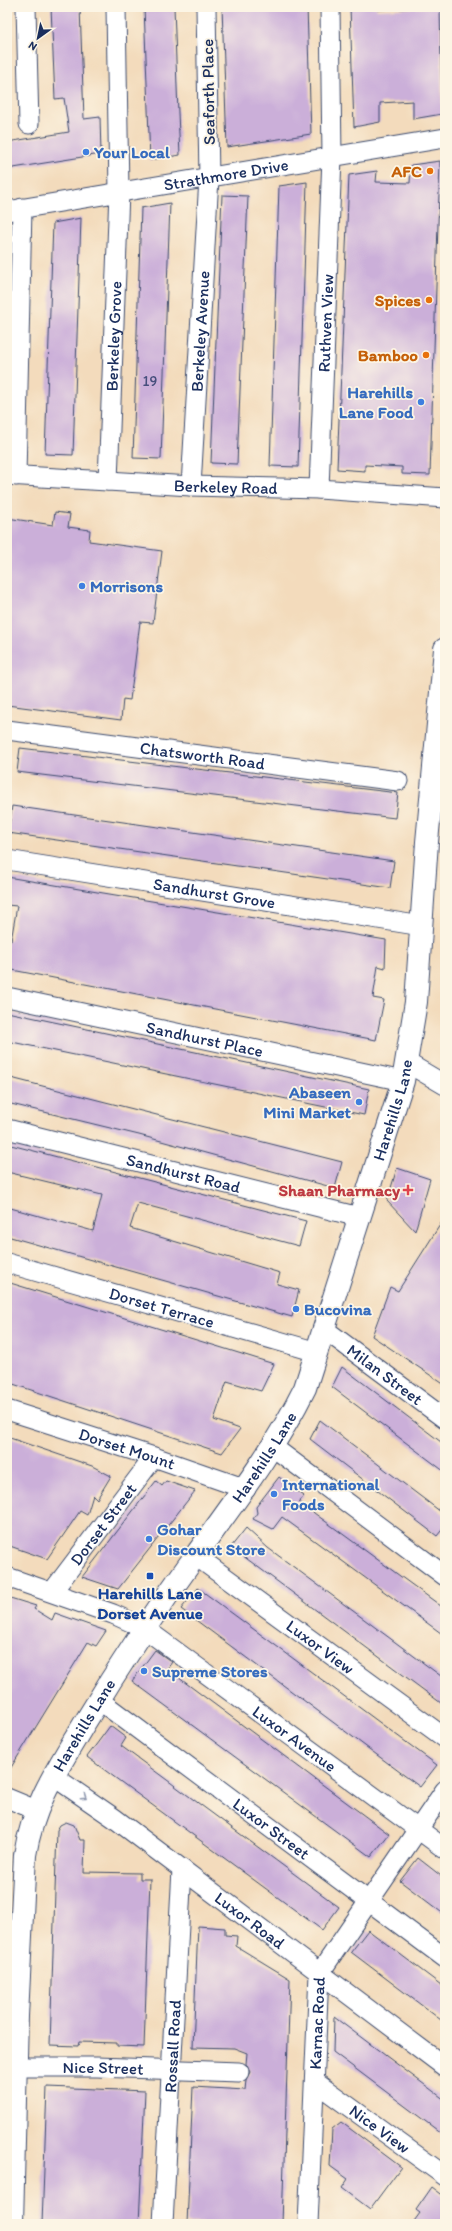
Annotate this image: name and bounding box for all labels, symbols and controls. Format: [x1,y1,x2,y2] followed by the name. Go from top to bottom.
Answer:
[18,18,58,58] north arrow
[26,38,39,53] text: N
[197,39,219,145] street label: Seaforth Place
[93,142,170,162] place label: Your Local
[81,147,91,157] marker: Your Local
[162,154,290,195] street label: Strathmore Drive
[390,161,422,181] place label: AFC
[425,166,435,176] marker: AFC
[187,270,214,392] street label: Berkeley Avenue
[314,273,337,373] street label: Ruthven View
[101,281,126,392] street label: Berkeley Grove
[375,290,421,311] place label: Spices
[424,295,434,305] marker: Spices
[358,345,418,365] place label: Bamboo
[421,350,431,360] marker: Bamboo
[143,372,158,390] house number: 19
[339,382,414,422] place label: Harehills Lane Food
[416,397,426,407] marker: Harehills Lane Food
[173,475,278,498] street label: Berkeley Road
[90,576,163,596] place label: Morrisons
[77,581,87,591] marker: Morrisons
[139,737,266,774] street label: Chatsworth Road
[152,873,277,913] street label: Sandhurst Grove
[144,1017,265,1061] street label: Sandhurst Place
[368,1058,416,1163] street label: Harehills Lane
[263,1082,352,1122] place label: Abaseen Mini Market
[354,1097,364,1107] marker: Abaseen Mini Market
[124,1149,243,1197] street label: Sandhurst Road
[278,1180,401,1201] place label: Shaan Pharmacy
[403,1185,413,1195] marker: Shaan Pharmacy
[107,1283,217,1332] street label: Dorset Terrace
[304,1299,372,1319] place label: Bucovina
[291,1304,301,1314] marker: Bucovina
[343,1340,427,1409] street label: Milan Street
[227,1408,301,1507] street label: Harehills Lane
[76,1424,178,1474] street label: Dorset Mount
[282,1474,380,1514] place label: International Foods
[66,1479,141,1569] street label: Dorset Street
[269,1489,279,1499] marker: International Foods
[157,1519,265,1559] place label: Gohar Discount Store
[144,1534,154,1544] marker: Gohar Discount Store
[145,1571,155,1581] marker: Harehills Lane Dorset Avenue
[97,1583,203,1623] place label: Harehills Lane Dorset Avenue
[282,1615,359,1679] street label: Luxor View
[152,1661,268,1682] place label: Supreme Stores
[139,1666,149,1676] marker: Supreme Stores
[48,1675,119,1775] street label: Harehills Lane
[249,1701,340,1776] street label: Luxor Avenue
[79,1792,86,1799] one-way arrow
[229,1793,314,1864] street label: Luxor Street
[211,1887,289,1953] street label: Luxor Road
[305,1976,329,2070] street label: Karnac Road
[160,1999,185,2093] street label: Rossall Road
[62,2057,144,2079] street label: Nice Street
[346,2100,414,2158] street label: Nice View

